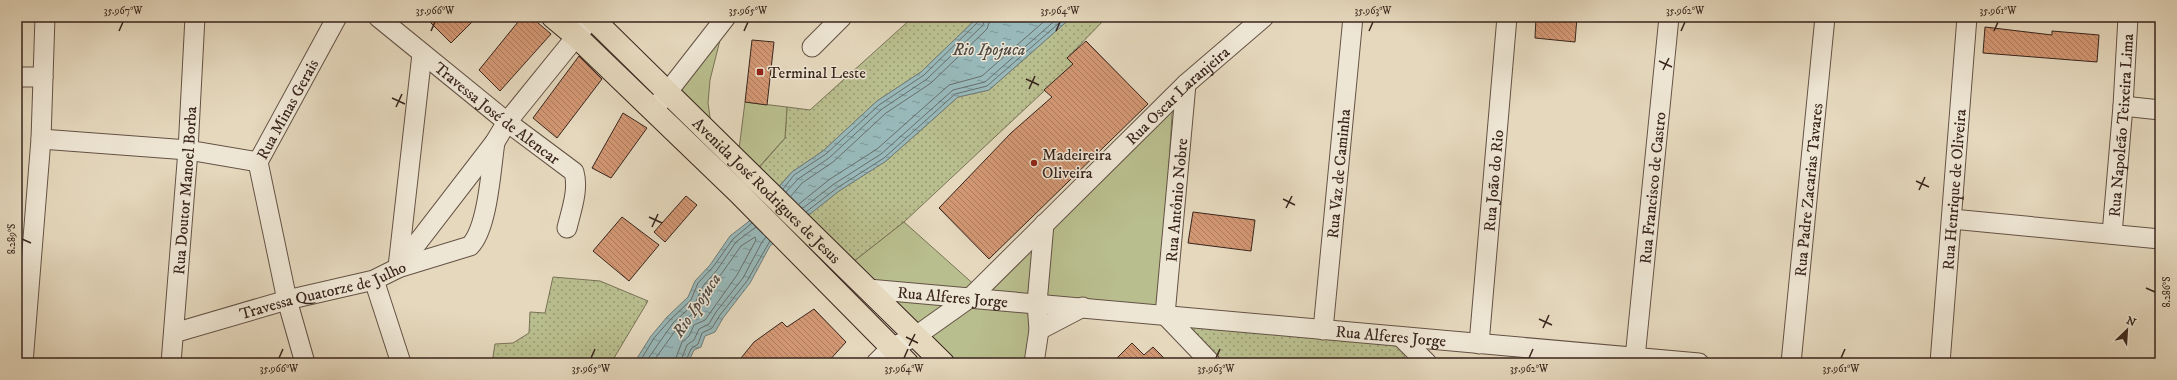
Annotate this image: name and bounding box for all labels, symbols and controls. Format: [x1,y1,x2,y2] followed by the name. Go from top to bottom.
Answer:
[104,5,143,17] text: 35.967°W
[416,5,455,17] text: 35.966°W
[729,5,768,17] text: 35.965°W
[1040,5,1080,17] text: 35.964°W
[1354,5,1392,17] text: 35.963°W
[1666,5,1705,17] text: 35.962°W
[1980,5,2017,17] text: 35.961°W
[2104,33,2138,218] street label: Rua Napoleão Teixeira Lima
[952,39,1025,61] water label: Rio Ipojuca
[1122,42,1234,149] street label: Rua Oscar Laranjeira
[252,56,323,163] street label: Rua Minas Gerais
[430,58,564,169] street label: Travessa José de Alencar
[768,63,866,83] place label: Terminal Leste
[755,67,765,77] marker: Terminal Leste
[1791,102,1827,278] street label: Rua Padre Zacarias Tavares
[169,106,201,276] street label: Rua Doutor Manoel Borba
[1323,108,1355,240] street label: Rua Vaz de Caminha
[1938,108,1971,271] street label: Rua Henrique de Oliveira
[1635,111,1671,265] street label: Rua Francisco de Castro
[688,114,845,268] street label: Avenida José Rodrigues de Jesus
[1480,129,1508,232] street label: Rua João do Rio
[1162,137,1192,263] street label: Rua Antônio Nobre
[1042,145,1112,183] place label: Madeireira Oliveira
[1029,158,1039,168] marker: Madeireira Oliveira
[6,224,18,254] text: 8.289°S
[237,257,409,324] street label: Travessa Quatorze de Julho
[667,269,726,343] water label: Rio Ipojuca
[2161,277,2173,307] text: 8.286°S
[896,283,1009,312] street label: Rua Alferes Jorge
[2107,310,2147,350] north arrow
[2124,314,2138,330] text: N
[1335,322,1447,351] street label: Rua Alferes Jorge
[260,363,299,375] text: 35.966°W
[572,363,611,375] text: 35.965°W
[884,363,924,375] text: 35.964°W
[1197,363,1235,375] text: 35.963°W
[1510,363,1549,375] text: 35.962°W
[1823,363,1860,375] text: 35.961°W

